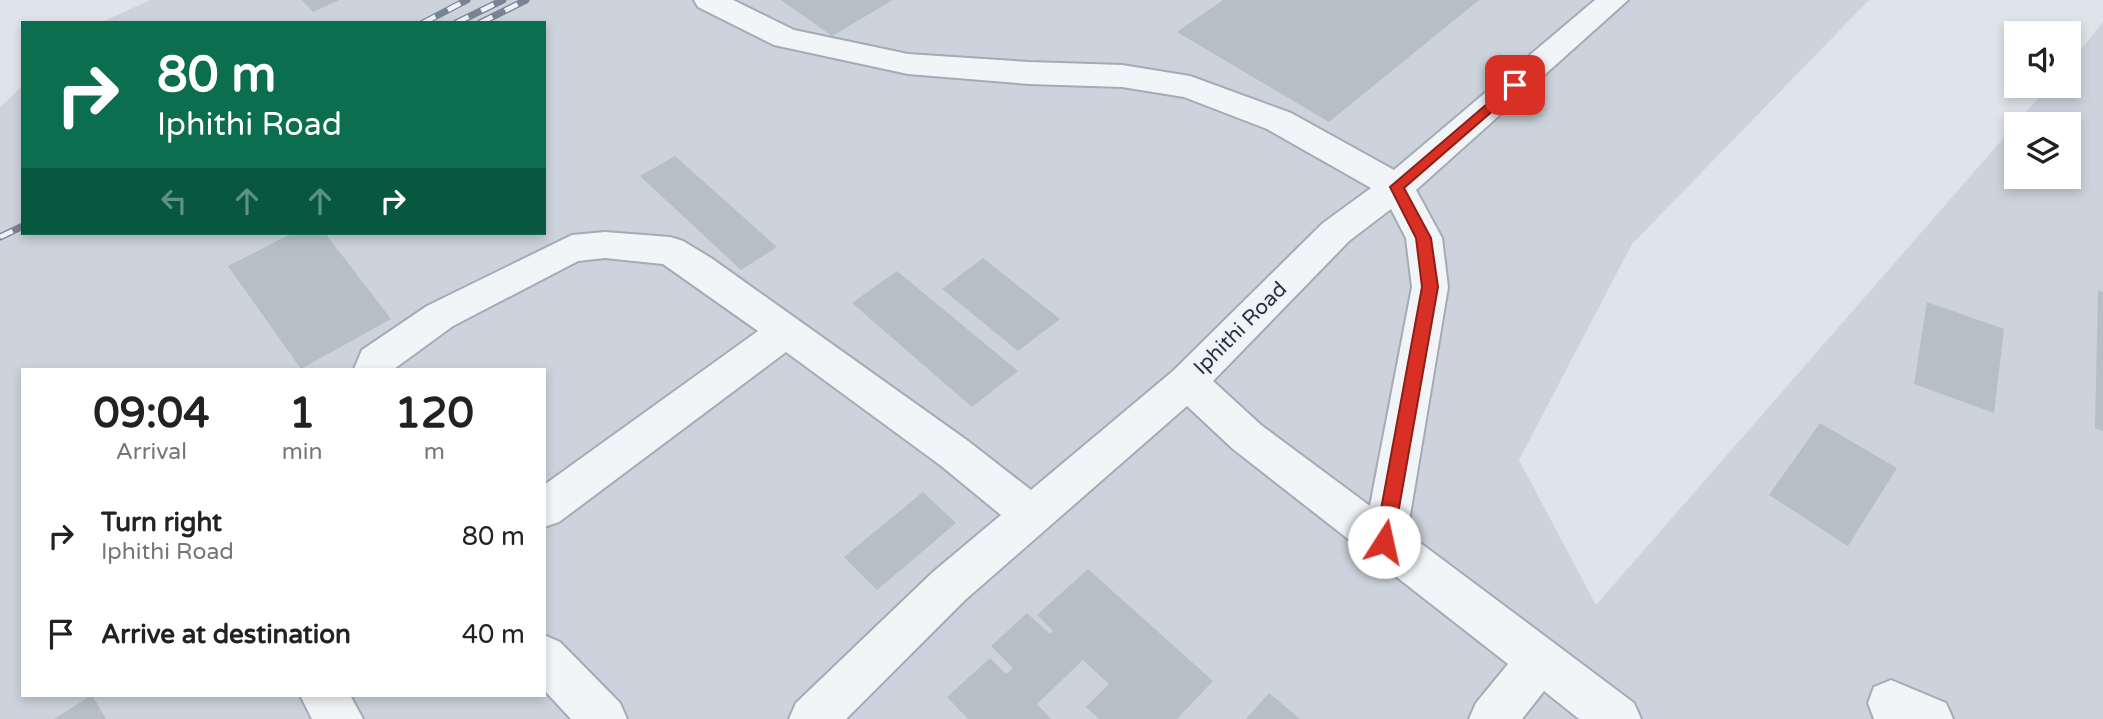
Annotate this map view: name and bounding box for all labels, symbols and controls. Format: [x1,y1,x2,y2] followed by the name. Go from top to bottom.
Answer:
[2004,21,2081,189] map controls
[2004,21,2081,98] button: sound
[157,46,276,105] text: 80 m
[42,49,133,140] icon: right
[1485,55,1545,115] pin
[1496,66,1534,104] icon: arrive
[157,106,342,144] text: Iphithi Road
[2004,112,2081,189] button: layers
[155,182,193,220] icon: left
[228,182,266,220] icon: ahead
[301,182,339,220] icon: ahead
[374,182,412,220] icon: right
[1189,277,1292,380] street label: Iphithi Road
[93,388,210,439] text: 09:04
[289,388,315,439] text: 1
[395,388,474,439] text: 120
[116,438,187,466] text: Arrival
[282,438,323,466] text: min
[424,438,445,466] text: m
[1347,505,1421,579] position arrow
[101,507,222,538] text: Turn right
[42,517,80,555] icon: right
[462,521,525,552] text: 80 m
[101,538,234,566] text: Iphithi Road
[42,615,80,653] icon: arrive
[101,619,351,650] text: Arrive at destination
[462,619,525,650] text: 40 m

